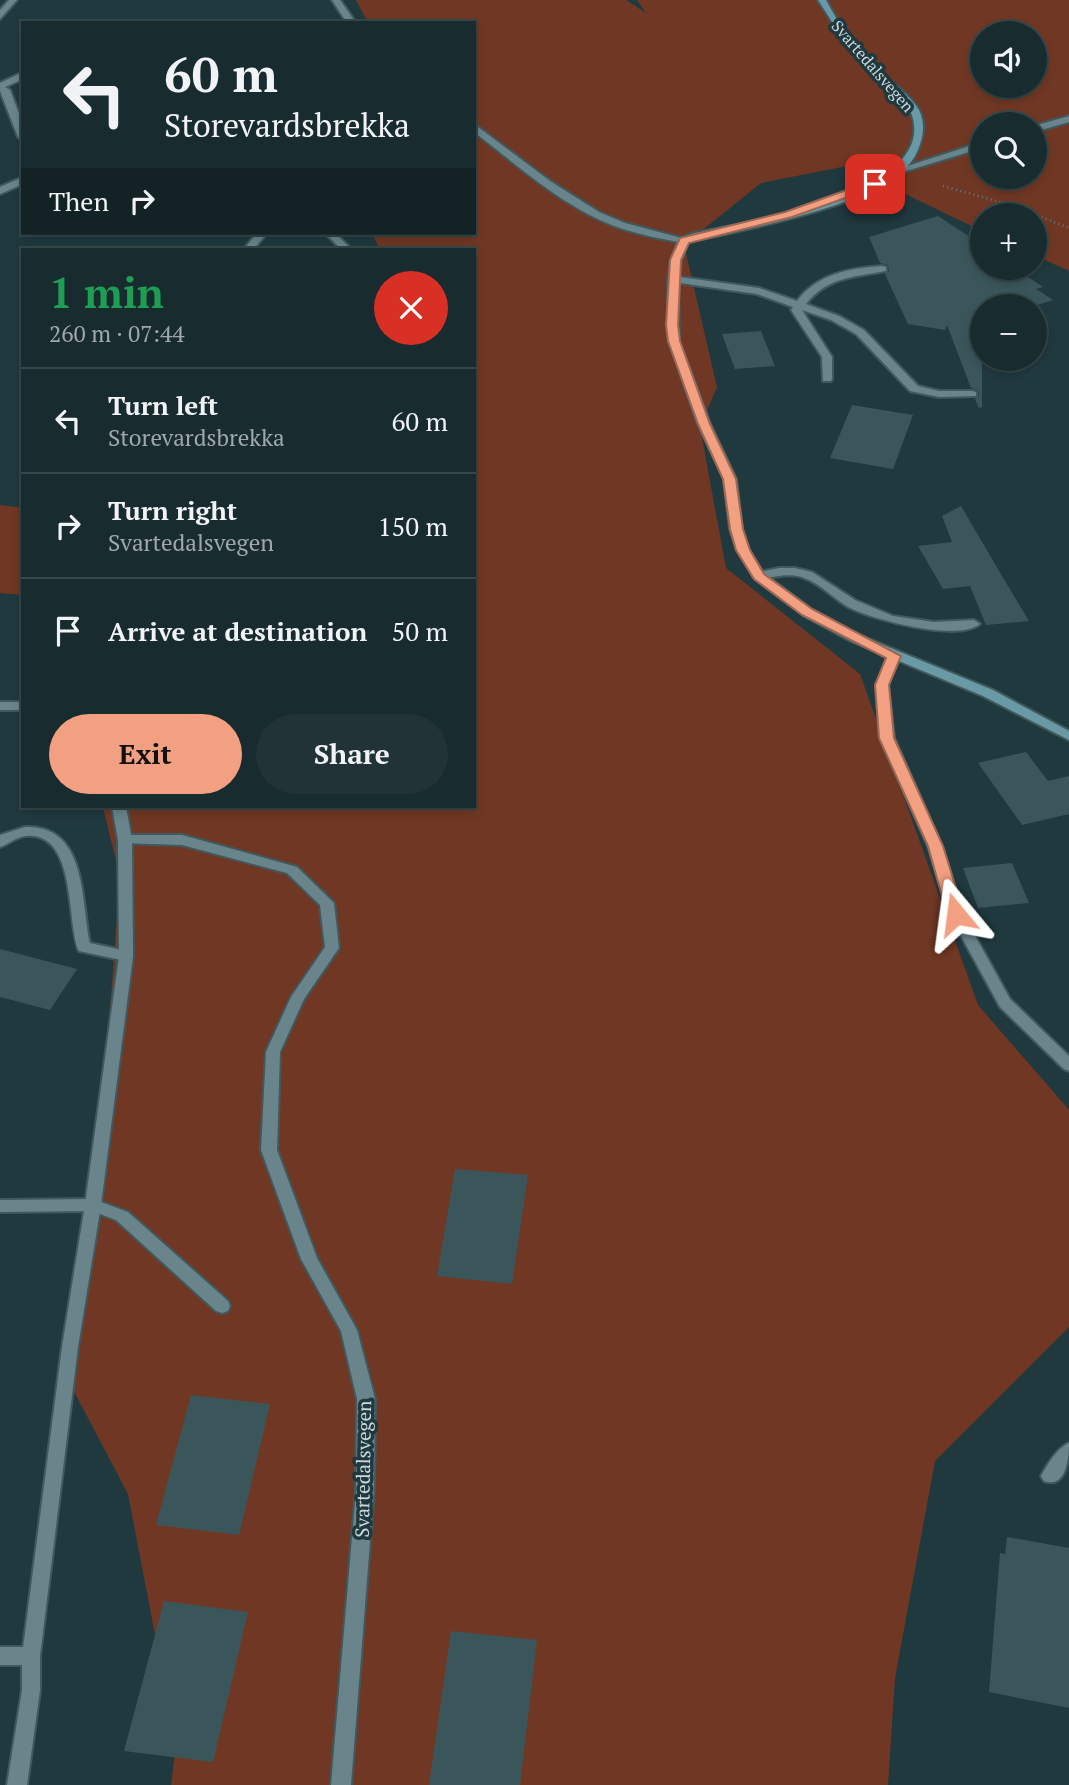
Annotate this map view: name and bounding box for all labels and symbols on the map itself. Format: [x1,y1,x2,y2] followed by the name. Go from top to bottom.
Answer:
[827,15,919,117] street label: Svartedalsvegen
[845,154,905,214] pin
[919,877,993,951] position arrow
[349,1400,376,1538] street label: Svartedalsvegen

